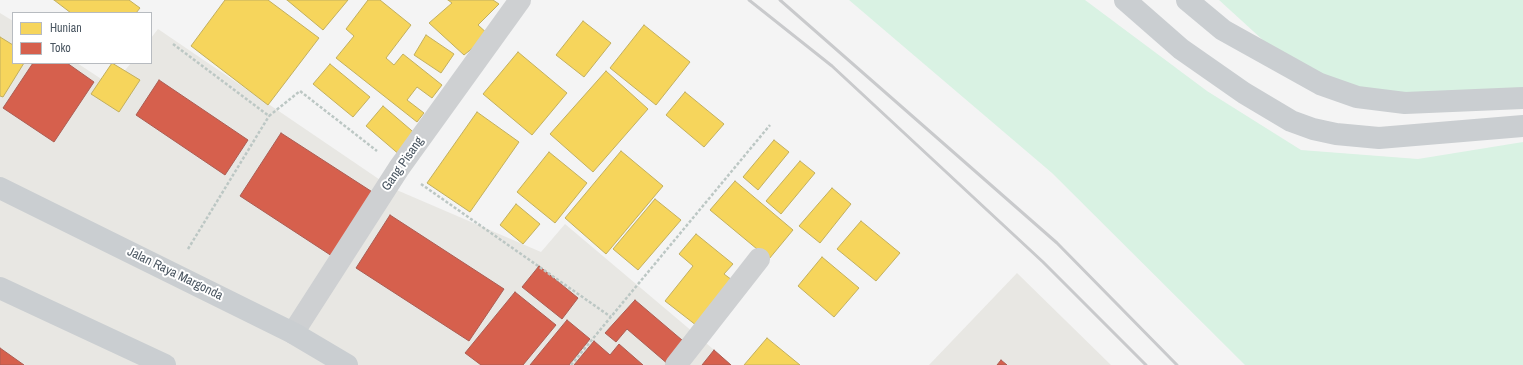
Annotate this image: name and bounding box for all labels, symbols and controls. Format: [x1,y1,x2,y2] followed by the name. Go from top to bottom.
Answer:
[12,12,152,64] legend
[50,20,82,36] text: Hunian
[50,40,71,56] text: Toko
[379,134,427,194] street label: Gang Pisang
[125,244,225,304] street label: Jalan Raya Margonda

